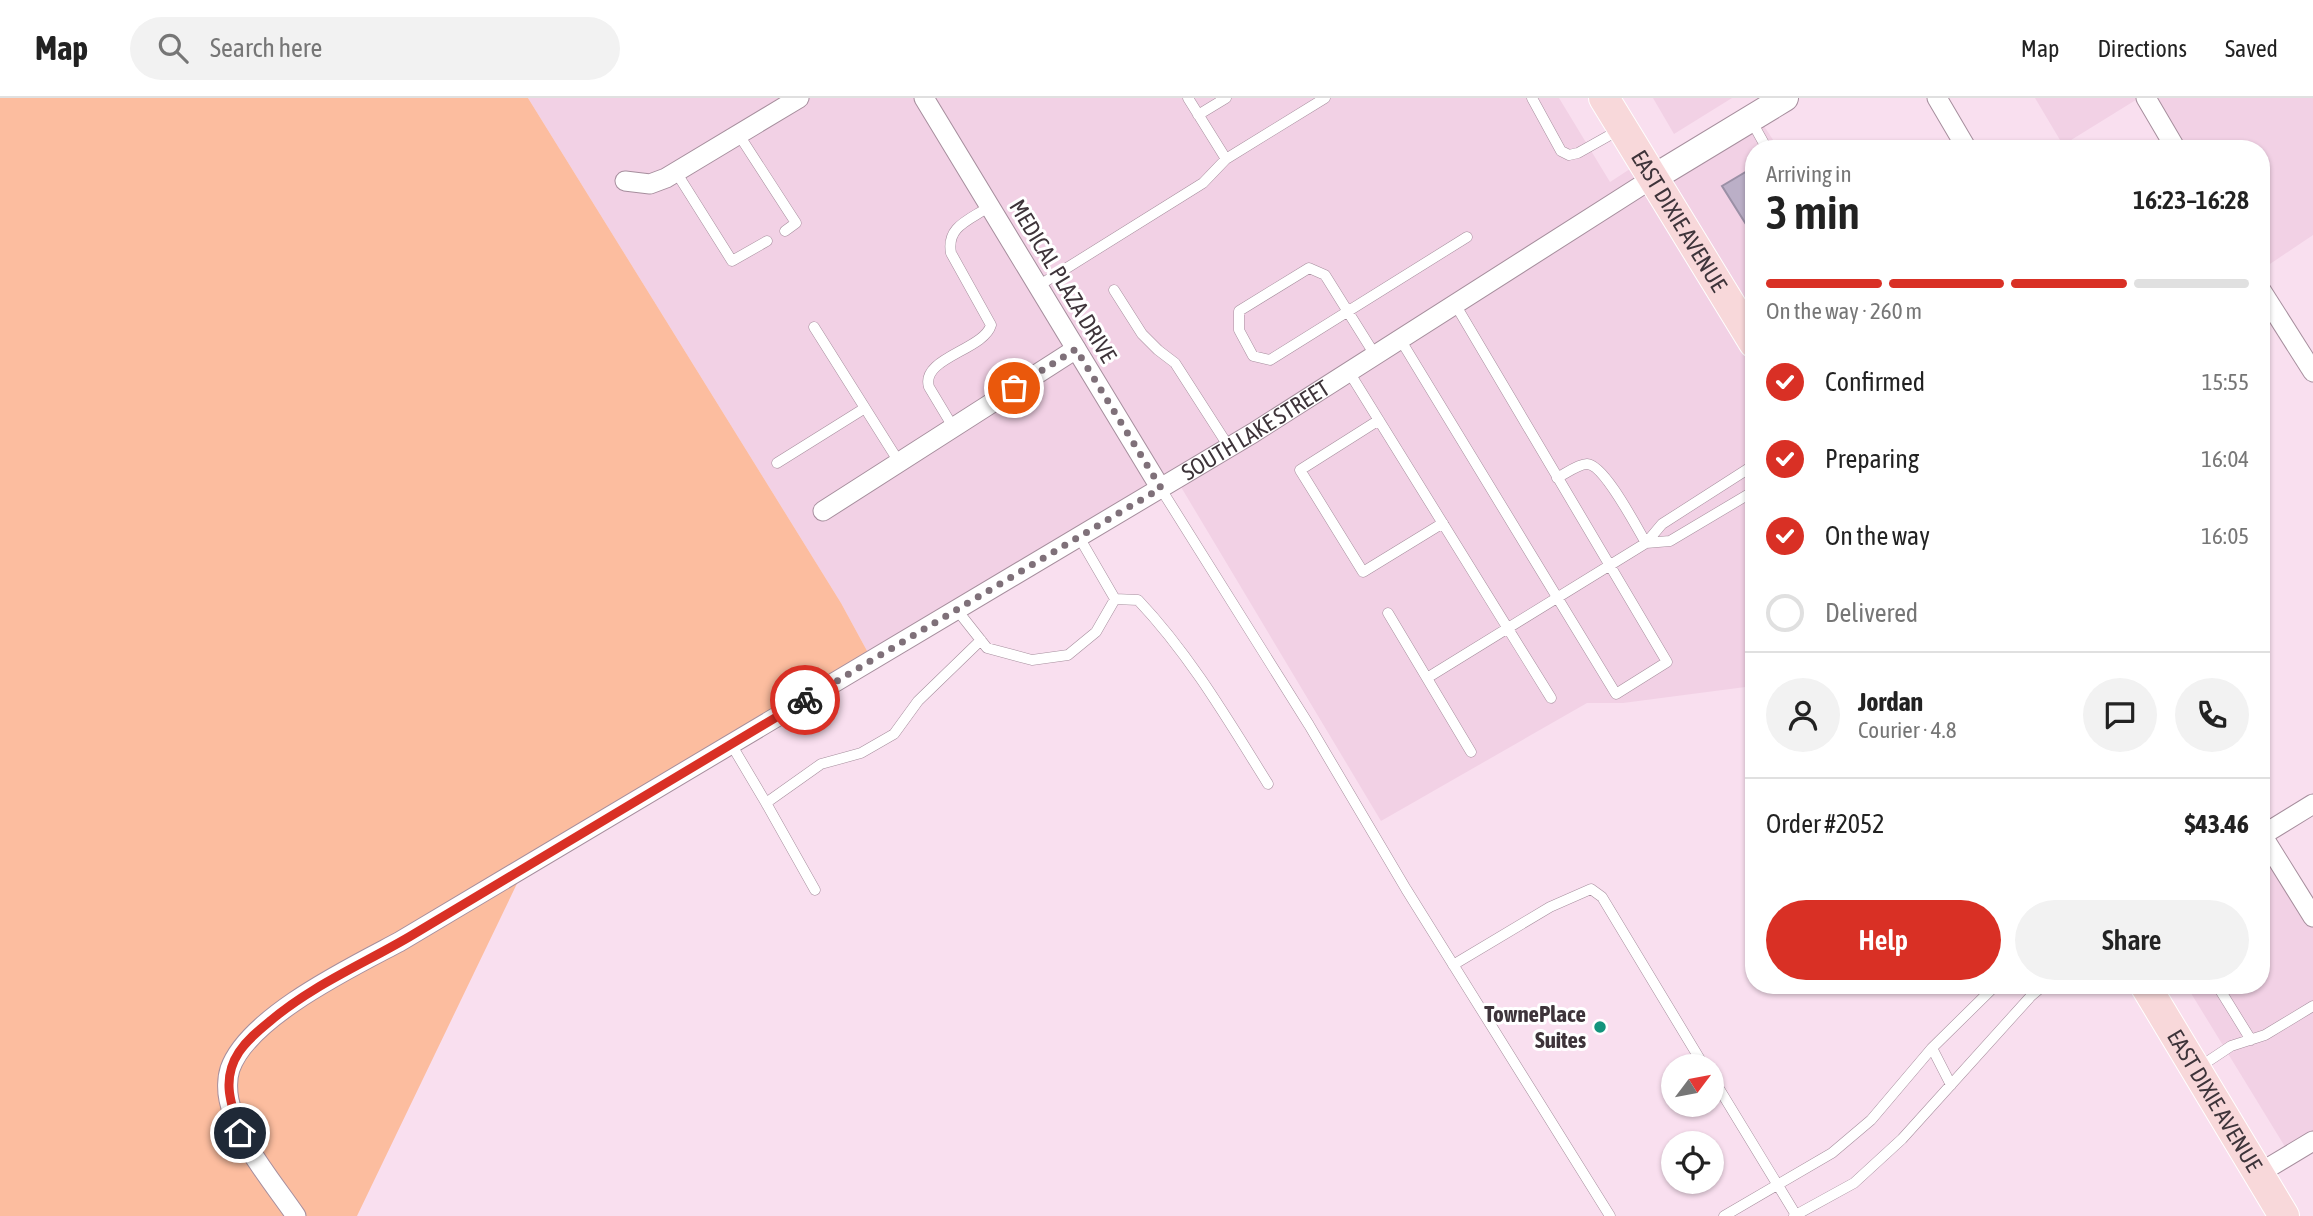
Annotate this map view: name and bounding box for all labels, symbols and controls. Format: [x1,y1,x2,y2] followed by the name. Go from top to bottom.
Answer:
[130,17,620,80] search box
[35,29,88,67] text: Map
[154,29,192,67] icon: search
[210,33,322,63] text: Search here
[2021,35,2059,62] text: Map
[2097,35,2187,62] text: Directions
[2225,35,2278,62] text: Saved
[1626,145,1732,296] street label: EAST DIXIE AVENUE
[1766,161,1852,187] text: Arriving in
[2133,185,2249,215] text: 16:23–16:28
[1766,186,1860,239] text: 3 min
[1004,195,1122,367] street label: MEDICAL PLAZA DRIVE
[1766,298,1922,324] text: On the way · 260 m
[984,358,1044,418] pin
[1766,363,1804,401] icon: check
[1825,367,1925,397] text: Confirmed
[995,369,1033,407] icon: bag
[2202,369,2249,395] text: 15:55
[1177,375,1334,486] street label: SOUTH LAKE STREET
[1766,440,1804,478] icon: check
[1825,444,1919,474] text: Preparing
[2201,446,2249,472] text: 16:04
[1766,517,1804,555] icon: check
[1825,521,1930,551] text: On the way
[2201,523,2249,549] text: 16:05
[1825,598,1918,628] text: Delivered
[770,665,840,735] courier
[1766,678,1840,752] button: person
[2083,678,2157,752] button: chat
[2175,678,2249,752] button: phone
[786,681,824,719] icon: bike
[1858,687,1923,717] text: Jordan
[1858,717,1957,743] text: Courier · 4.8
[1766,809,1885,839] text: Order #2052
[2185,809,2249,839] text: $43.46
[1766,900,2001,980] button: Help
[2015,900,2249,980] button: Share
[1484,1001,1586,1053] place label: TownePlace Suites
[1592,1019,1608,1035] marker: TownePlace Suites
[2162,1025,2267,1176] street label: EAST DIXIE AVENUE
[1661,1054,1724,1116] north arrow
[1661,1054,1724,1194] map controls
[210,1103,270,1163] pin
[221,1114,259,1152] icon: home
[1661,1131,1724,1194] button: locate

